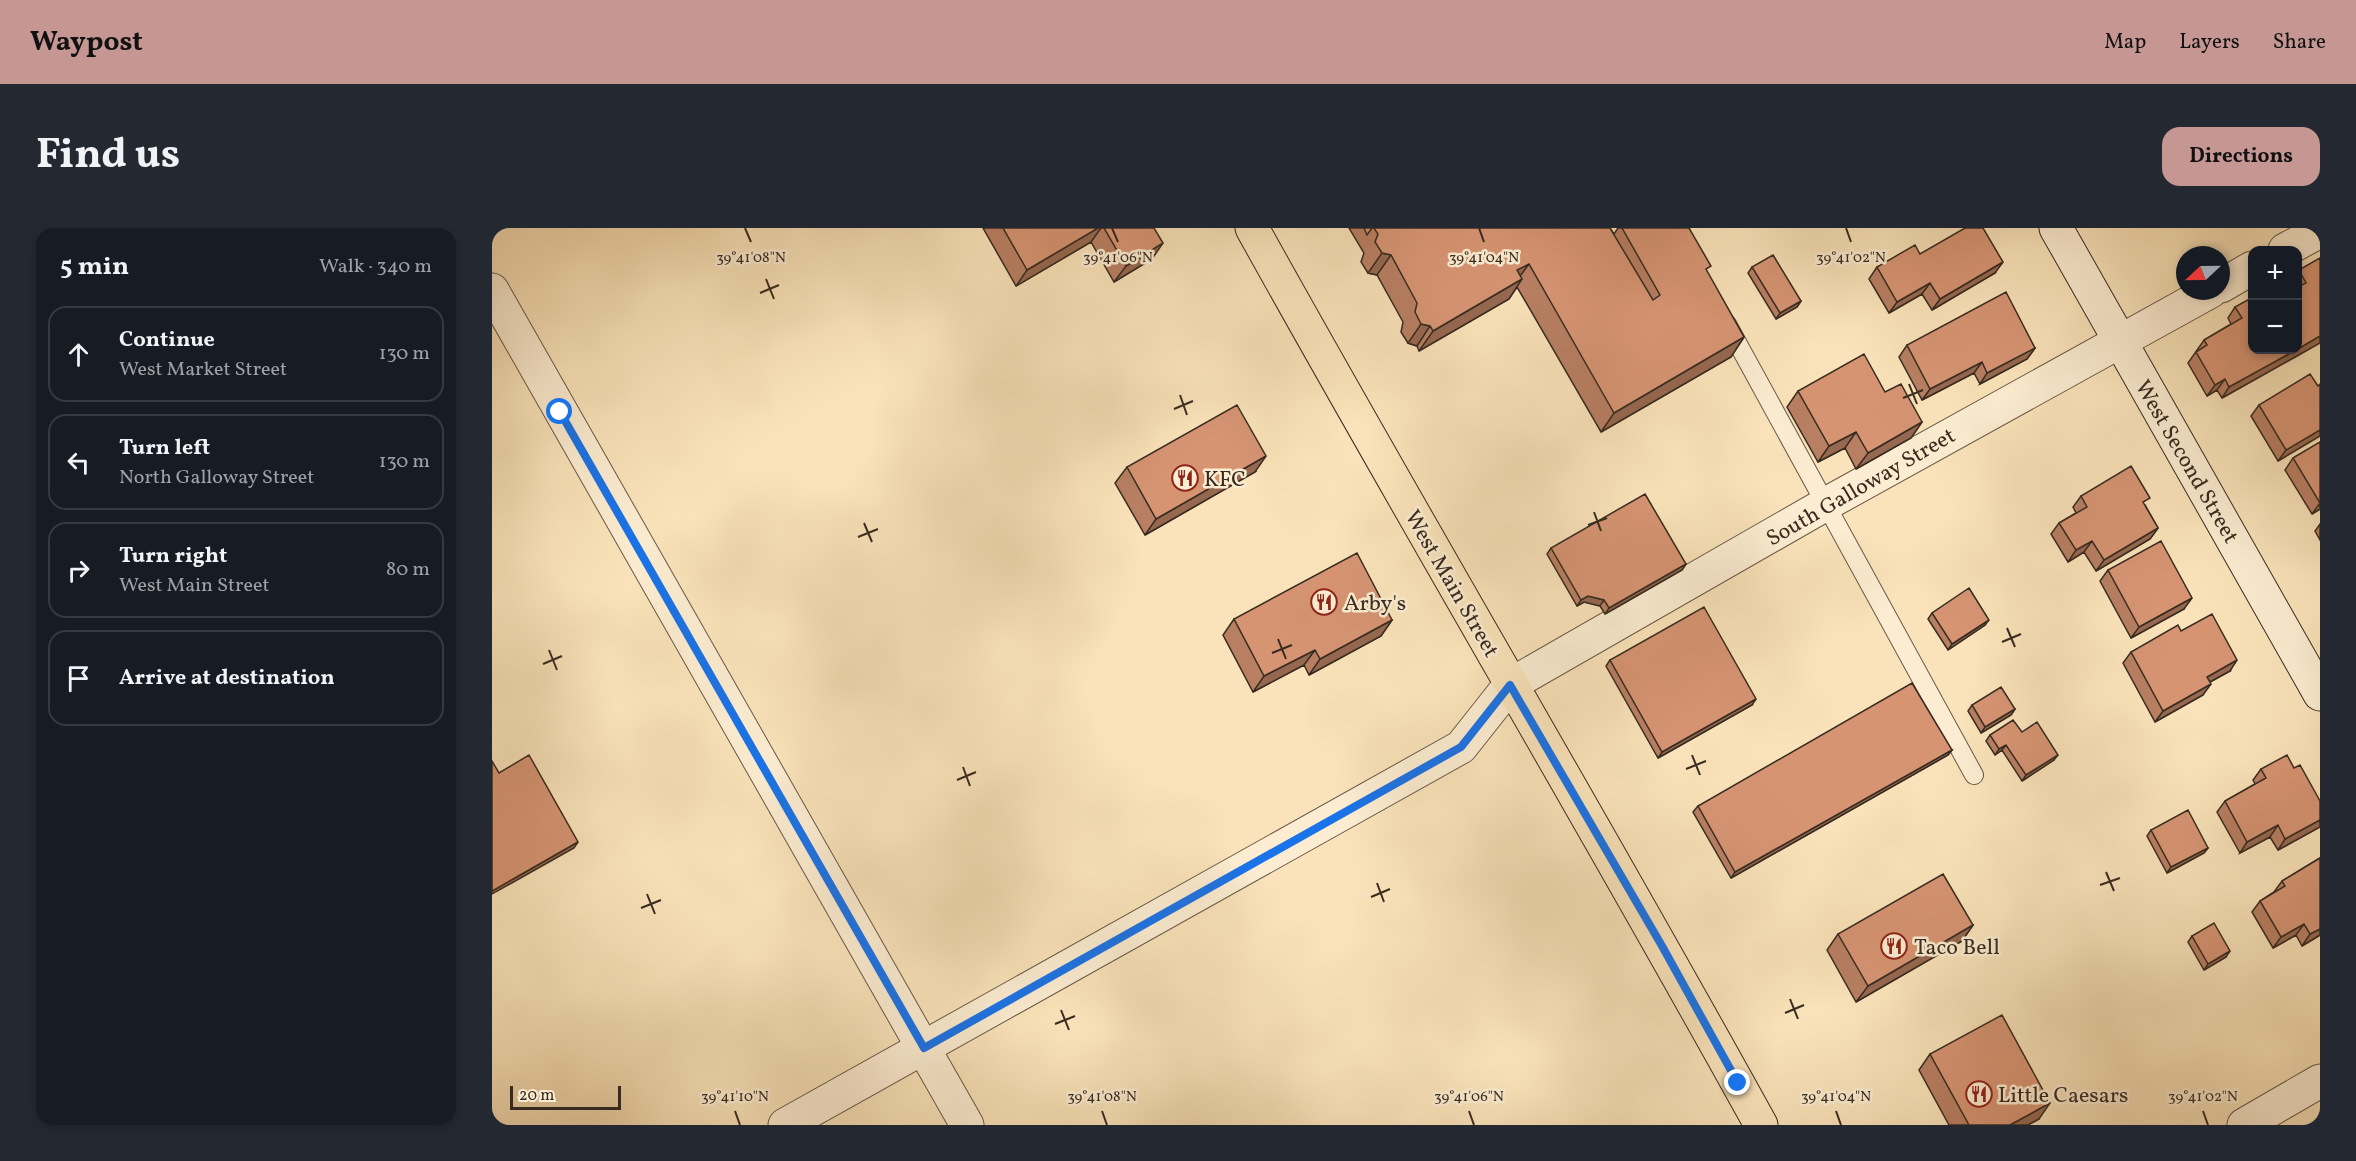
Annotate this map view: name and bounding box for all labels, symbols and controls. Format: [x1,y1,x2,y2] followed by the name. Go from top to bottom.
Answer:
[30,23,143,62] text: Waypost
[2104,28,2146,57] text: Map
[2179,28,2240,57] text: Layers
[2273,28,2326,57] text: Share
[36,127,180,186] text: Find us
[2162,127,2320,186] button: Directions
[2176,246,2230,300] north arrow
[2248,246,2302,354] map controls
[2248,246,2302,300] button: +
[716,248,786,269] text: 39°41'08"N
[1083,248,1153,269] text: 39°41'06"N
[1449,248,1519,269] text: 39°41'04"N
[1816,248,1886,269] text: 39°41'02"N
[60,249,129,285] text: 5 min
[319,253,432,281] text: Walk · 340 m
[2248,300,2302,354] button: −
[119,325,215,356] text: Continue
[62,338,95,371] icon: ahead
[379,340,430,368] text: 130 m
[119,356,287,384] text: West Market Street
[2126,375,2245,550] street label: West Second Street
[546,398,572,424] route start
[1761,421,1962,555] street label: South Galloway Street
[119,433,210,464] text: Turn left
[62,446,95,479] icon: left
[379,448,430,476] text: 130 m
[1170,463,1200,493] restaurant icon: KFC
[119,464,314,492] text: North Galloway Street
[1204,465,1246,496] place label: KFC
[1396,505,1506,664] street label: West Main Street
[119,541,227,572] text: Turn right
[62,554,95,587] icon: right
[386,556,430,584] text: 80 m
[119,572,269,600] text: West Main Street
[1309,587,1339,617] restaurant icon: Arby's
[1344,589,1406,620] place label: Arby's
[62,662,95,695] icon: arrive
[119,663,335,694] text: Arrive at destination
[1879,931,1909,961] restaurant icon: Taco Bell
[1914,933,2000,964] place label: Taco Bell
[1724,1069,1750,1095] route end
[1964,1079,1994,1109] restaurant icon: Little Caesars
[1998,1081,2128,1112] place label: Little Caesars
[510,1083,621,1110] scale bar
[519,1085,554,1107] text: 20 m
[701,1087,769,1108] text: 39°41'10"N
[1067,1087,1137,1108] text: 39°41'08"N
[1434,1087,1504,1108] text: 39°41'06"N
[1801,1087,1871,1108] text: 39°41'04"N
[2168,1087,2238,1108] text: 39°41'02"N

